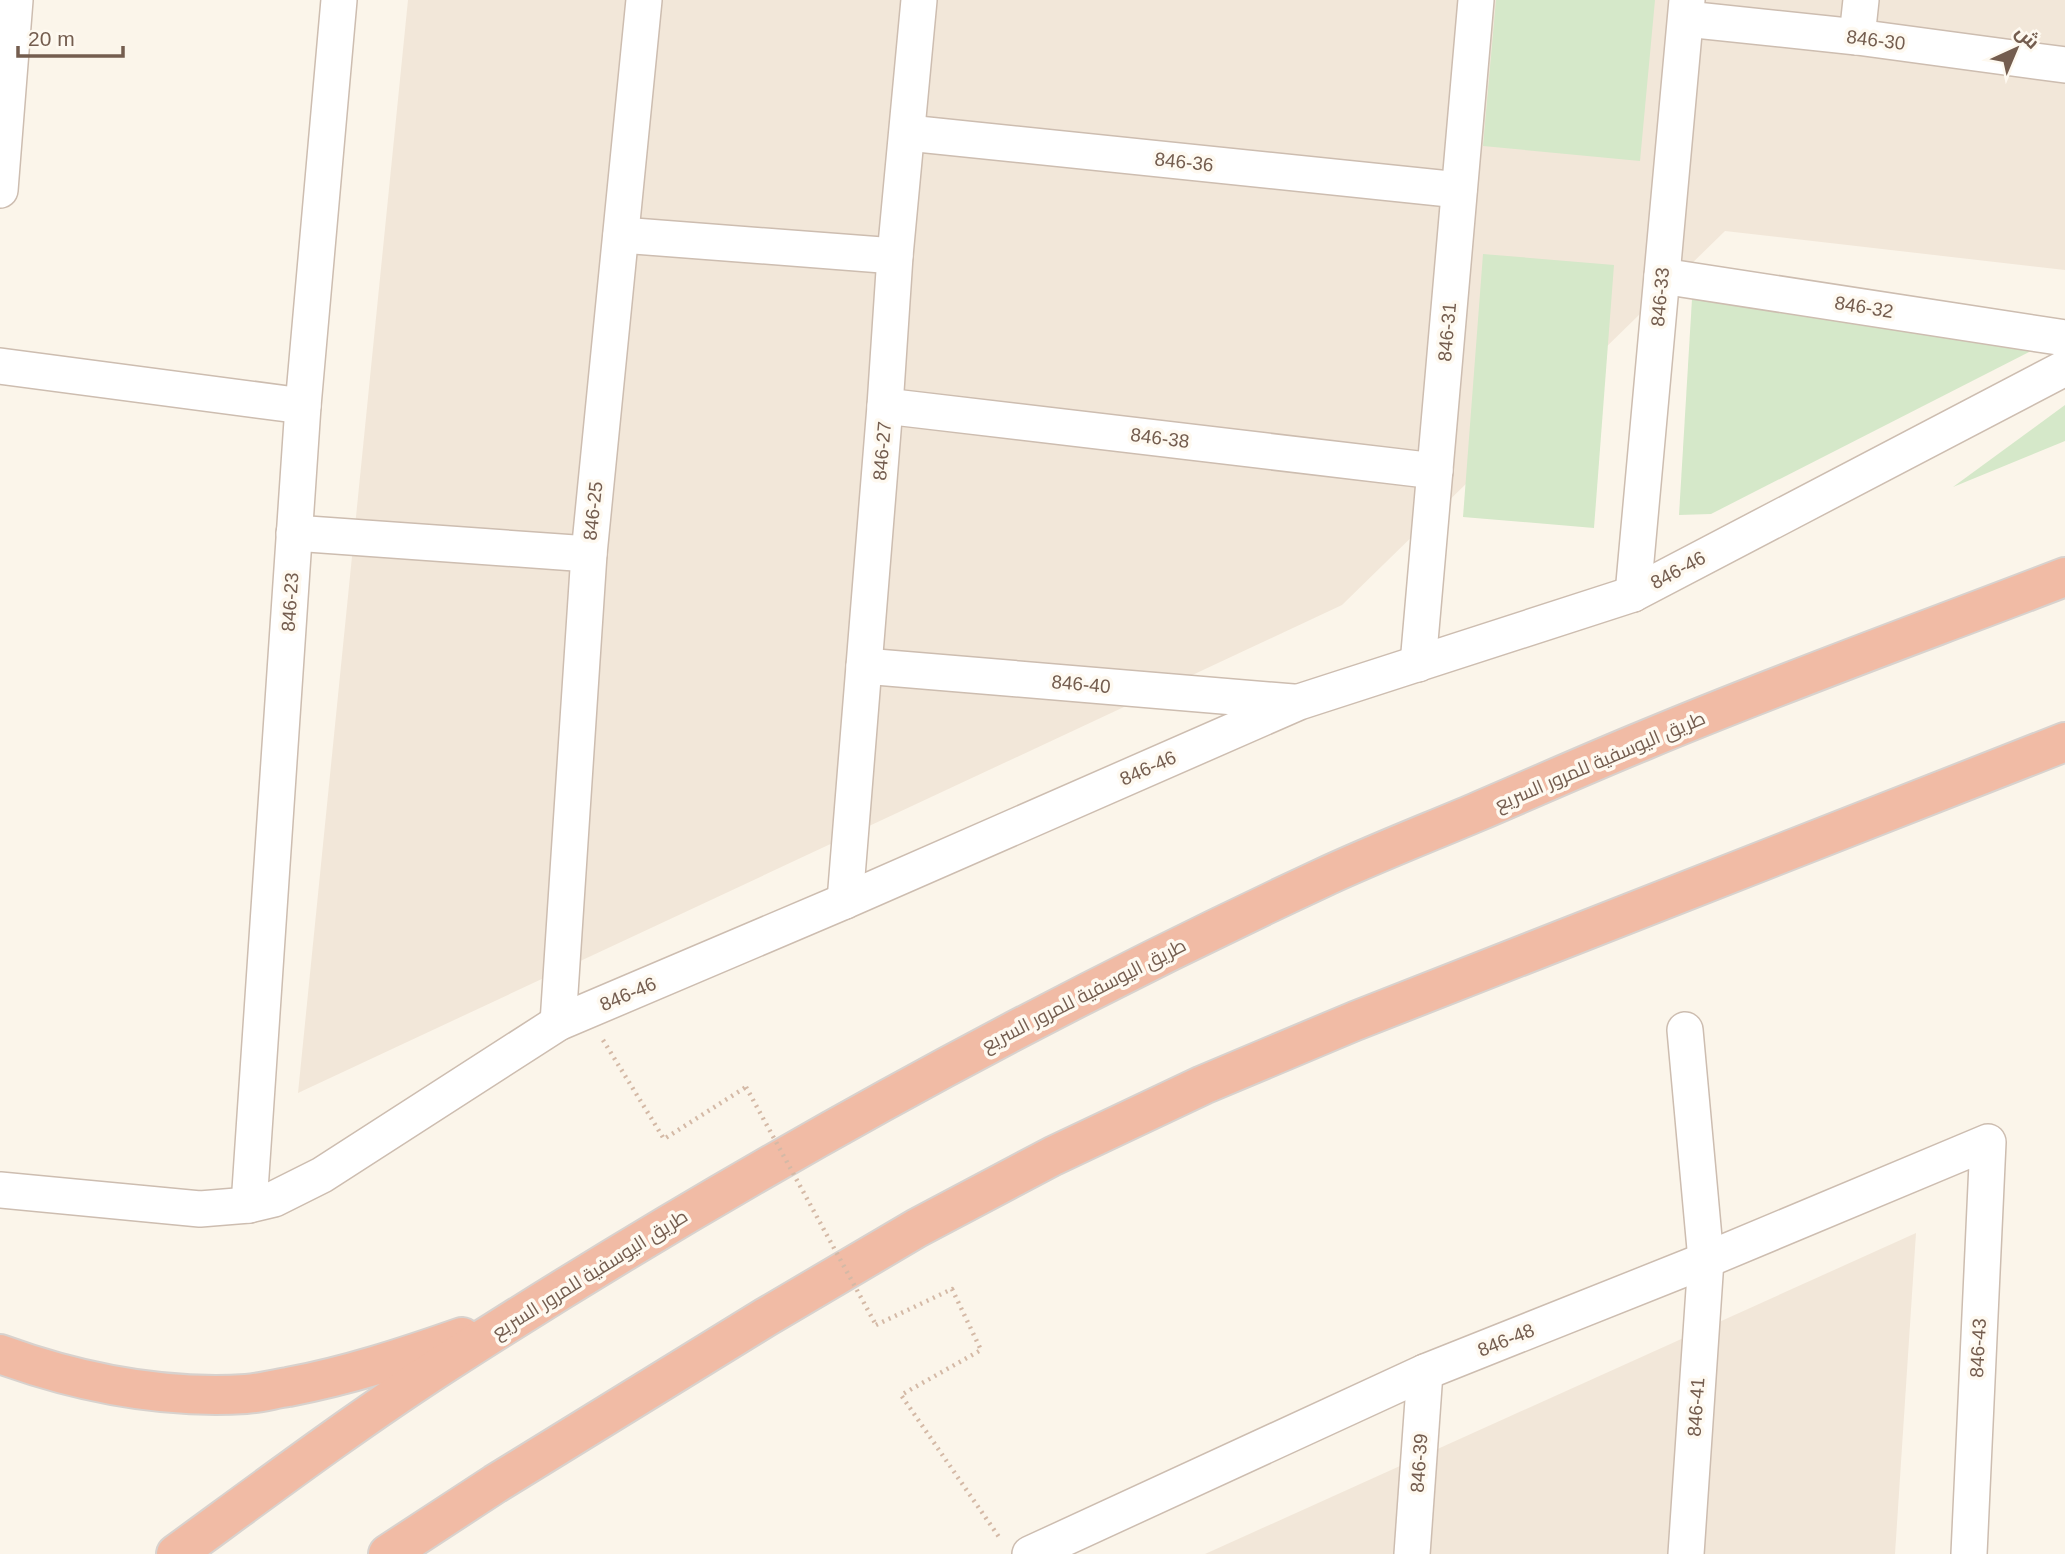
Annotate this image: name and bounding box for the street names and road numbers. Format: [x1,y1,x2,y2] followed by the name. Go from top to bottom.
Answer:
[1845,26,1907,54] street label: 846-30
[1153,148,1215,176] street label: 846-36
[1647,267,1673,327] street label: 846-33
[1833,292,1895,322] street label: 846-32
[1434,302,1460,362] street label: 846-31
[869,421,895,481] street label: 846-27
[1129,424,1191,452] street label: 846-38
[579,480,607,542] street label: 846-25
[1647,547,1709,593] street label: 846-46
[277,572,303,632] street label: 846-23
[1051,671,1111,697] street label: 846-40
[1492,707,1709,818] street label: طريق اليوسفية للمرور السريع
[1117,746,1179,790] street label: 846-46
[978,934,1191,1058] street label: طريق اليوسفية للمرور السريع
[597,973,659,1015] street label: 846-46
[489,1205,693,1345] street label: طريق اليوسفية للمرور السريع
[1966,1318,1990,1378] street label: 846-43
[1475,1319,1537,1361] street label: 846-48
[1683,1377,1709,1437] street label: 846-41
[1406,1433,1432,1493] street label: 846-39

